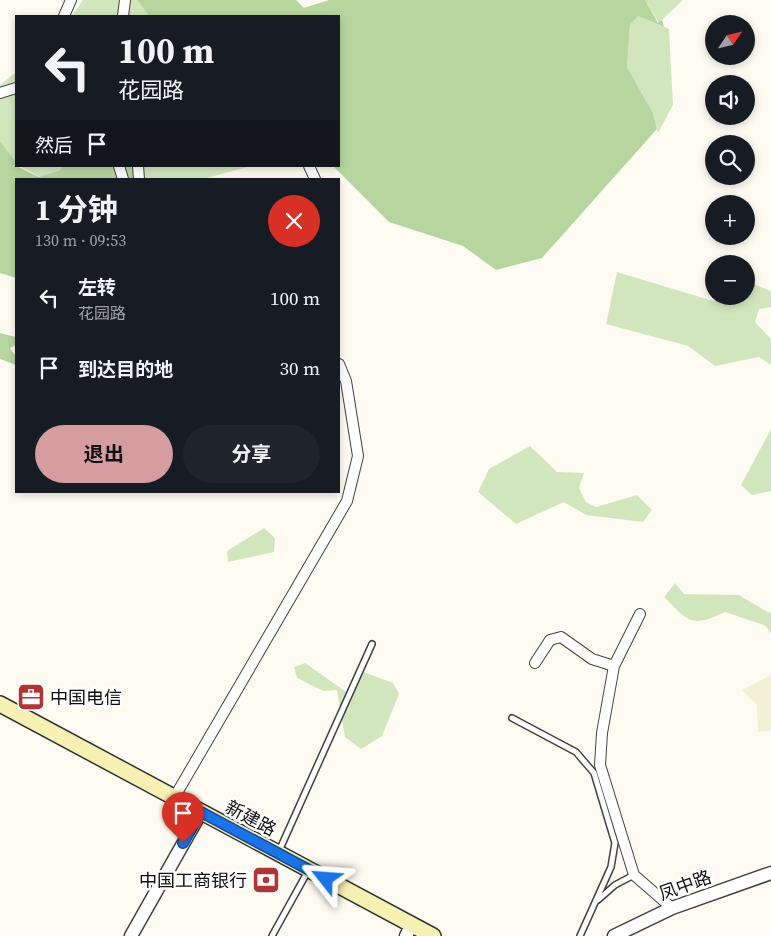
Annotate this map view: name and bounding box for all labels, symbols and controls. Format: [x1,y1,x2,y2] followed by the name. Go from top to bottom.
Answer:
[705,15,755,65] north arrow
[705,15,755,305] map controls
[118,27,214,75] text: 100 m
[35,35,100,100] icon: left
[118,75,184,105] text: 花园路
[705,75,755,125] button: sound
[83,130,111,158] icon: arrive
[35,132,73,158] text: 然后
[705,135,755,185] button: search
[35,189,118,230] text: 1 分钟
[268,195,320,247] button: close
[705,195,755,245] button: +
[35,229,126,251] text: 130 m · 09:53
[705,255,755,305] button: −
[78,274,116,300] text: 左转
[35,284,63,312] icon: left
[270,285,320,311] text: 100 m
[78,302,126,324] text: 花园路
[35,354,63,382] icon: arrive
[279,355,320,381] text: 30 m
[78,356,173,382] text: 到达目的地
[35,425,173,483] button: 退出
[183,425,320,483] button: 分享
[16,682,46,712] office icon: 中国电信
[50,685,122,710] place label: 中国电信
[162,792,204,843] pin
[221,794,281,842] street label: 新建路
[169,799,197,827] icon: arrive
[299,852,351,904] position arrow
[655,864,715,906] street label: 凤中路
[251,865,281,895] bank icon: 中国工商银行
[139,868,247,893] place label: 中国工商银行

